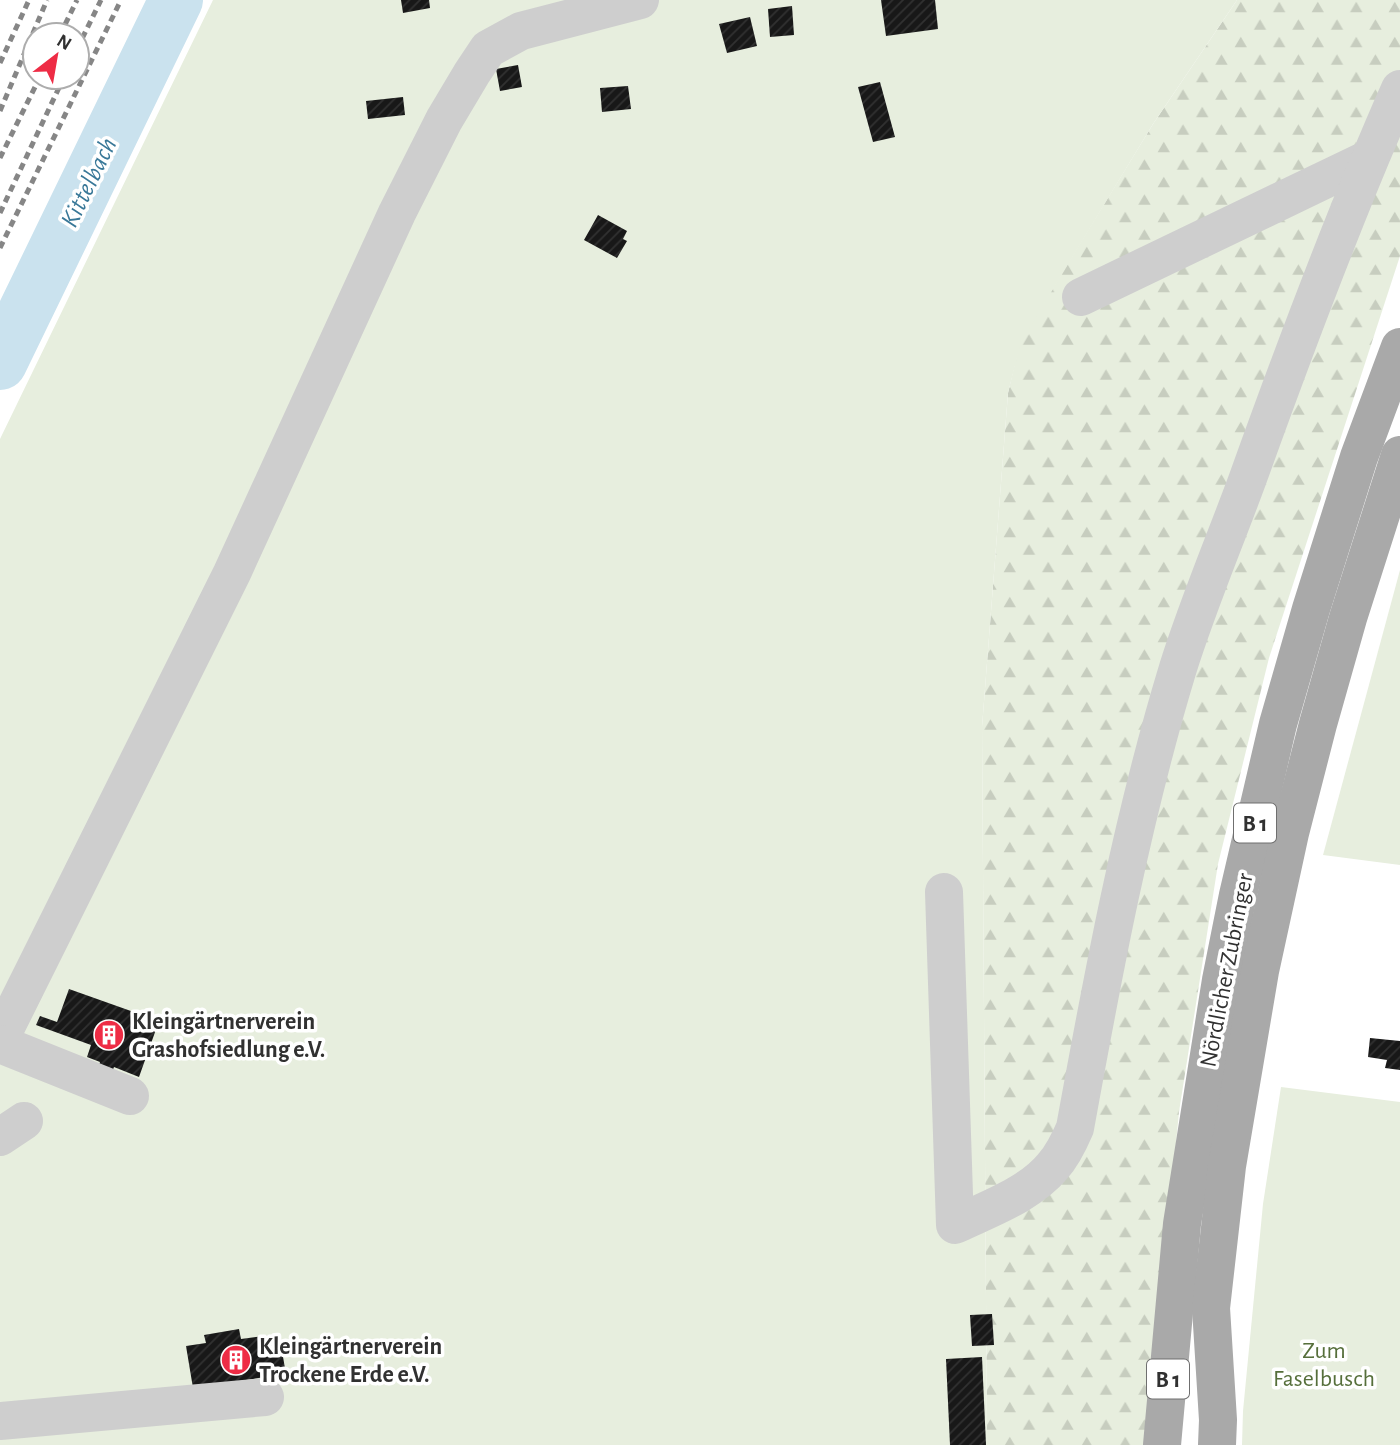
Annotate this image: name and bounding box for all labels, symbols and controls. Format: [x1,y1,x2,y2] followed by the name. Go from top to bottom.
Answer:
[21,21,91,91] north arrow
[53,31,75,54] text: N
[56,134,122,231] water label: Kittelbach
[1234,804,1276,842] road number: B 1
[1196,871,1258,1069] street label: Nördlicher Zubringer
[132,1010,325,1062] place label: Kleingärtnerverein Grashofsiedlung e.V.
[92,1018,126,1052] building icon: Kleingärtnerverein Grashofsiedlung e.V.
[259,1335,442,1387] place label: Kleingärtnerverein Trockene Erde e.V.
[1273,1339,1375,1391] park label: Zum Faselbusch
[219,1343,253,1377] building icon: Kleingärtnerverein Trockene Erde e.V.
[1147,1360,1189,1398] road number: B 1

